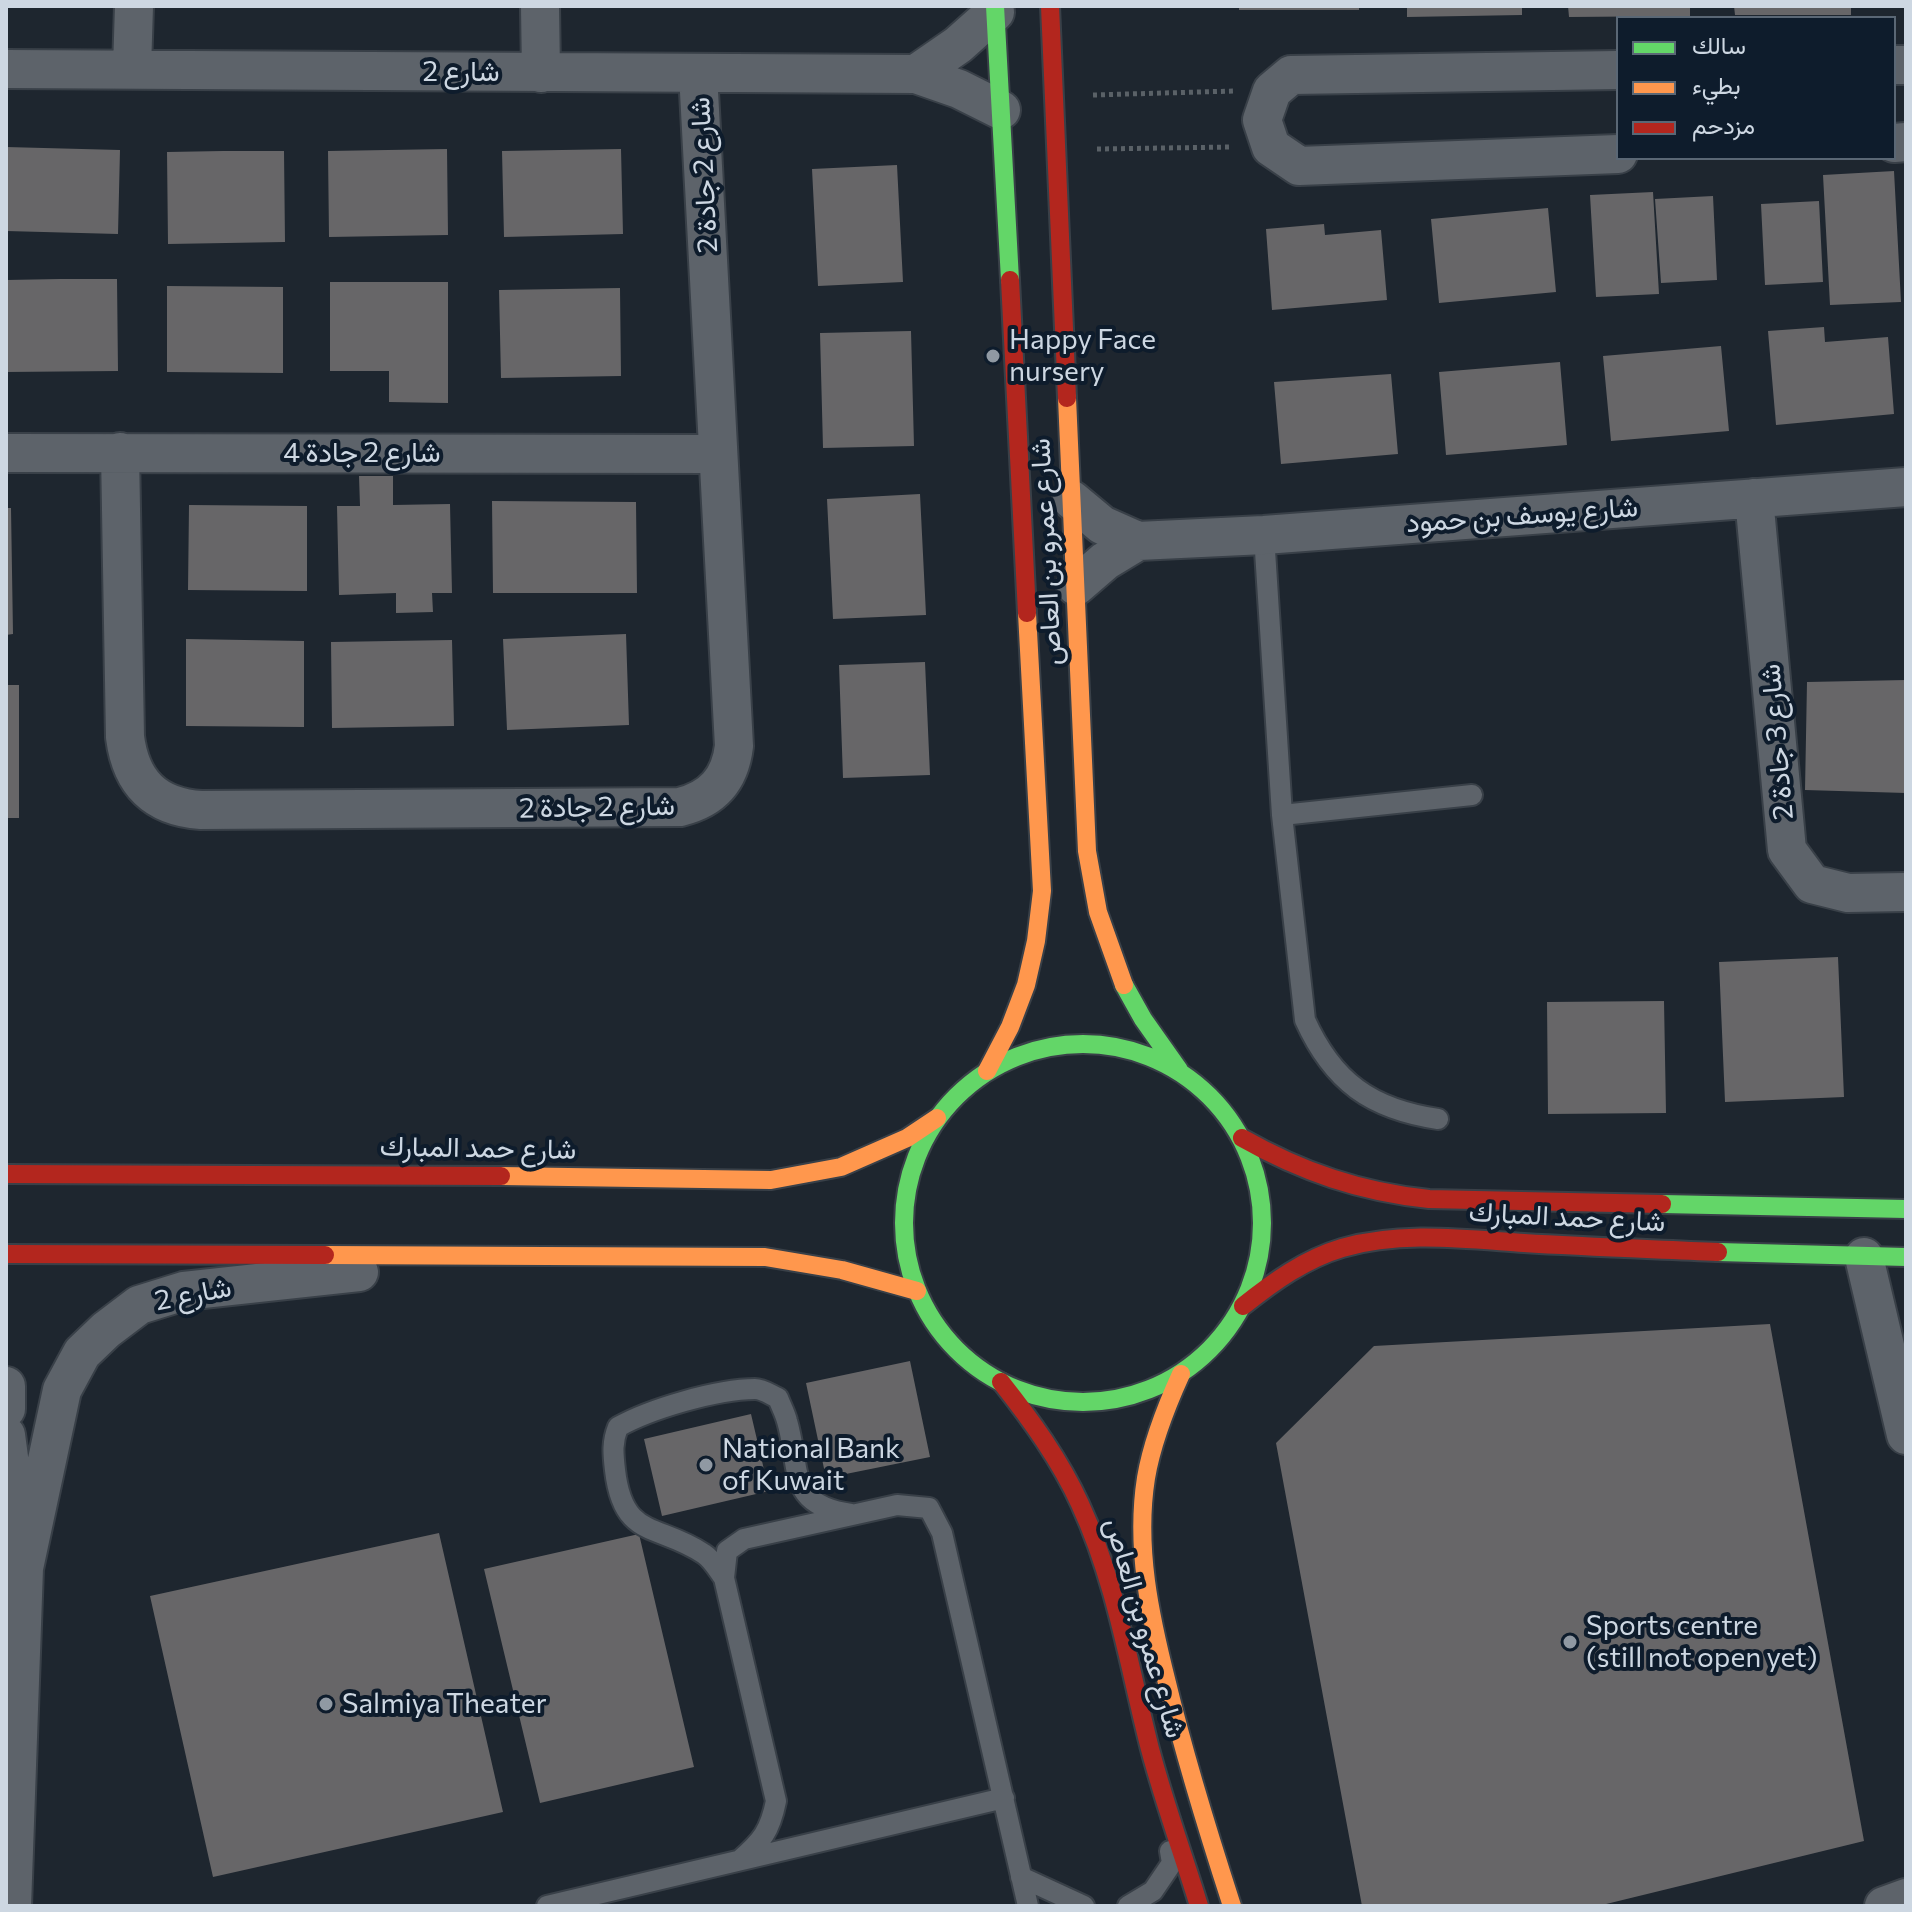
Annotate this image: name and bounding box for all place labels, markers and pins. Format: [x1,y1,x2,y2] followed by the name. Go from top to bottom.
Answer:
[1009,323,1156,389] place label: Happy Face nursery
[984,347,1002,365] marker: Happy Face nursery
[722,1432,900,1498] place label: National Bank of Kuwait
[697,1456,715,1474] marker: National Bank of Kuwait
[1586,1609,1817,1675] place label: Sports centre (still not open yet)
[1561,1633,1579,1651] marker: Sports centre (still not open yet)
[342,1687,547,1721] place label: Salmiya Theater
[317,1695,335,1713] marker: Salmiya Theater

